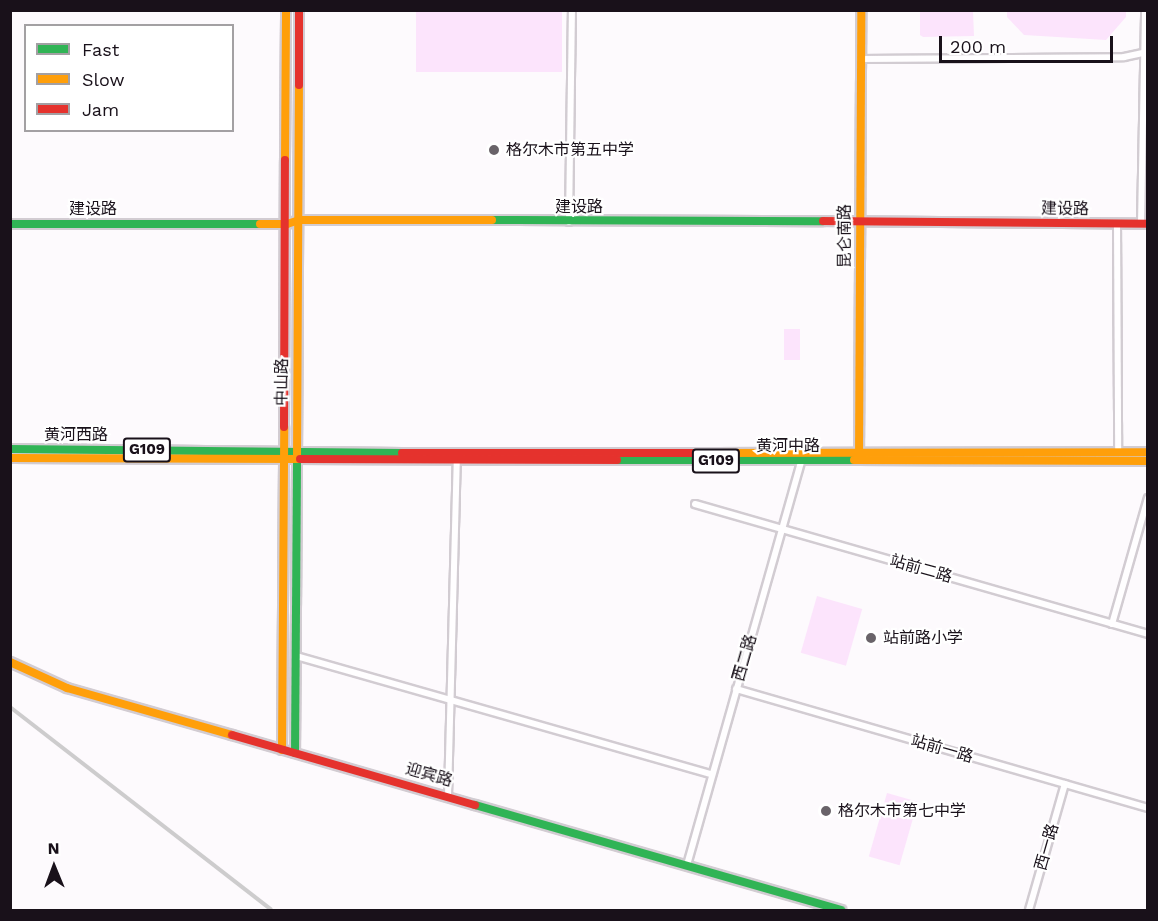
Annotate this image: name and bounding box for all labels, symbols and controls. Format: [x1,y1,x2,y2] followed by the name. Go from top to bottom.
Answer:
[24,24,234,132] legend
[942,24,1116,62] scale bar
[950,36,1006,57] text: 200 m
[82,39,119,60] text: Fast
[82,69,125,90] text: Slow
[82,99,119,120] text: Jam
[506,140,634,160] place label: 格尔木市第五中学
[487,143,501,157] marker: 格尔木市第五中学
[555,197,603,217] street label: 建设路
[69,199,117,219] street label: 建设路
[1041,199,1089,219] street label: 建设路
[835,204,855,268] street label: 昆仑南路
[272,358,292,406] street label: 中山路
[44,425,108,445] street label: 黄河西路
[756,436,820,456] street label: 黄河中路
[122,438,172,462] road number: G109
[690,449,742,473] road number: G109
[888,551,954,587] street label: 站前二路
[883,628,963,648] place label: 站前路小学
[864,631,878,645] marker: 站前路小学
[729,632,761,684] street label: 西二路
[909,731,975,767] street label: 站前一路
[403,759,455,791] street label: 迎宾路
[838,801,966,821] place label: 格尔木市第七中学
[819,804,833,818] marker: 格尔木市第七中学
[1031,821,1063,873] street label: 西一路
[24,837,84,897] north arrow
[48,839,60,858] text: N

